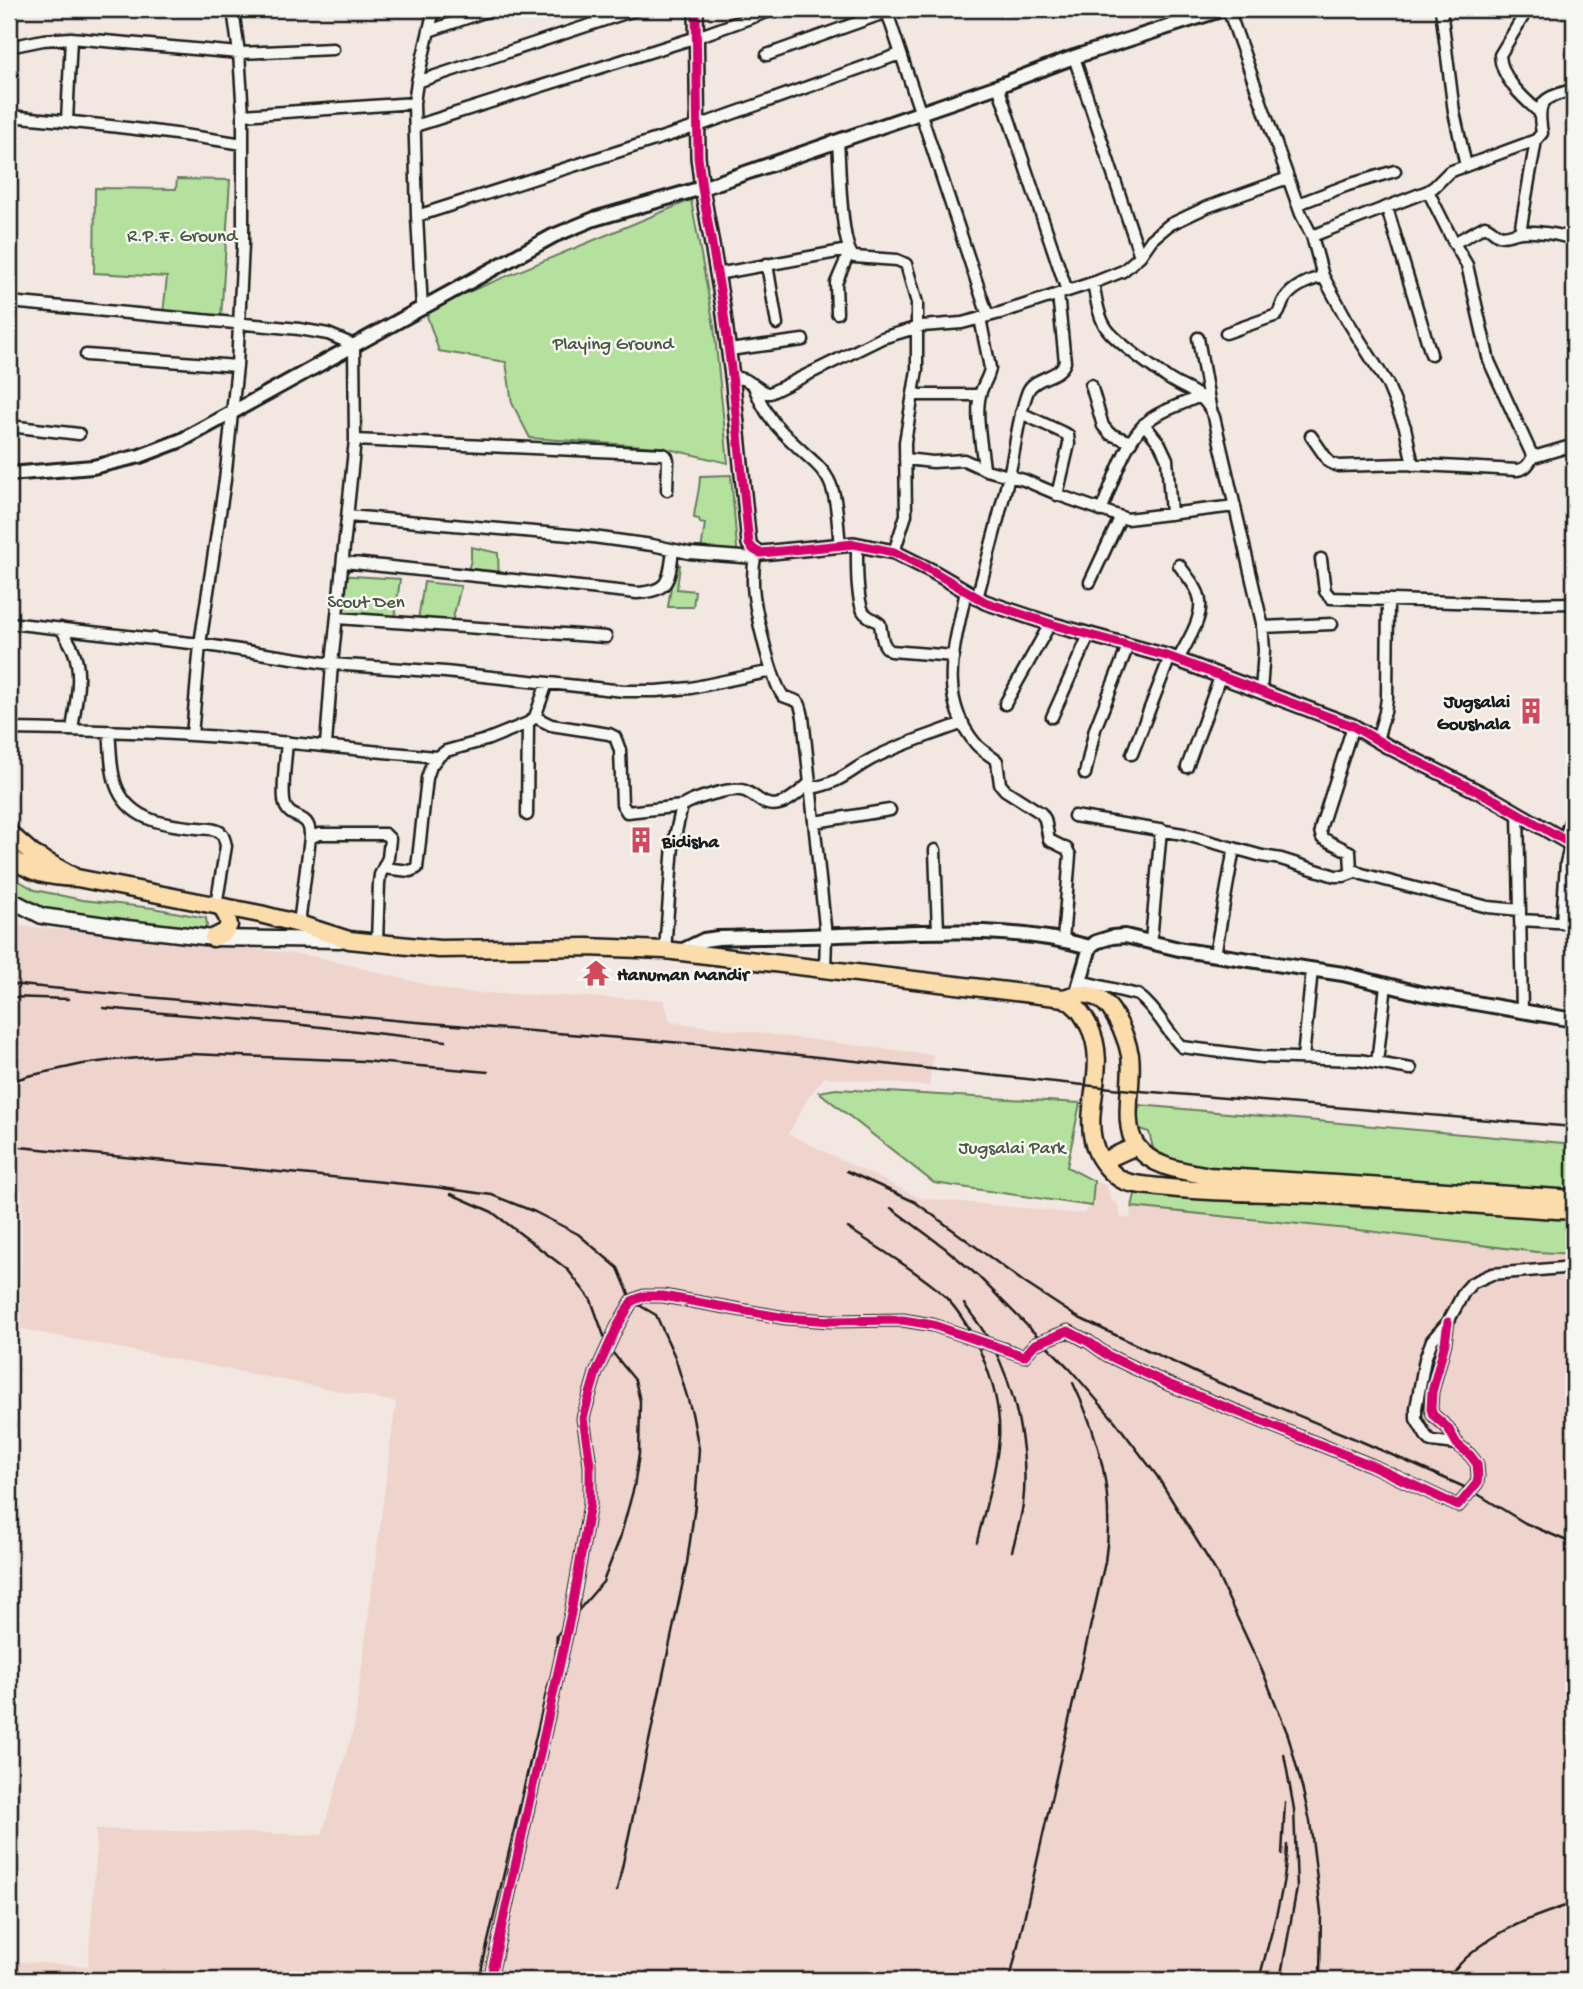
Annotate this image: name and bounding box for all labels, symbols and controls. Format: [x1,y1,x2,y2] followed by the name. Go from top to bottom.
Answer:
[127,226,239,249] park label: R.P.F. Ground
[552,334,675,357] park label: Playing Ground
[327,592,405,615] park label: Scout Den
[1437,692,1511,737] place label: Jugsalai Goushala
[1516,696,1546,726] building icon: Jugsalai Goushala
[626,825,656,855] building icon: Bidisha
[661,832,720,855] place label: Bidisha
[581,958,611,988] temple icon: Hanuman Mandir
[617,965,751,988] place label: Hanuman Mandir
[959,1138,1067,1161] park label: Jugsalai Park

